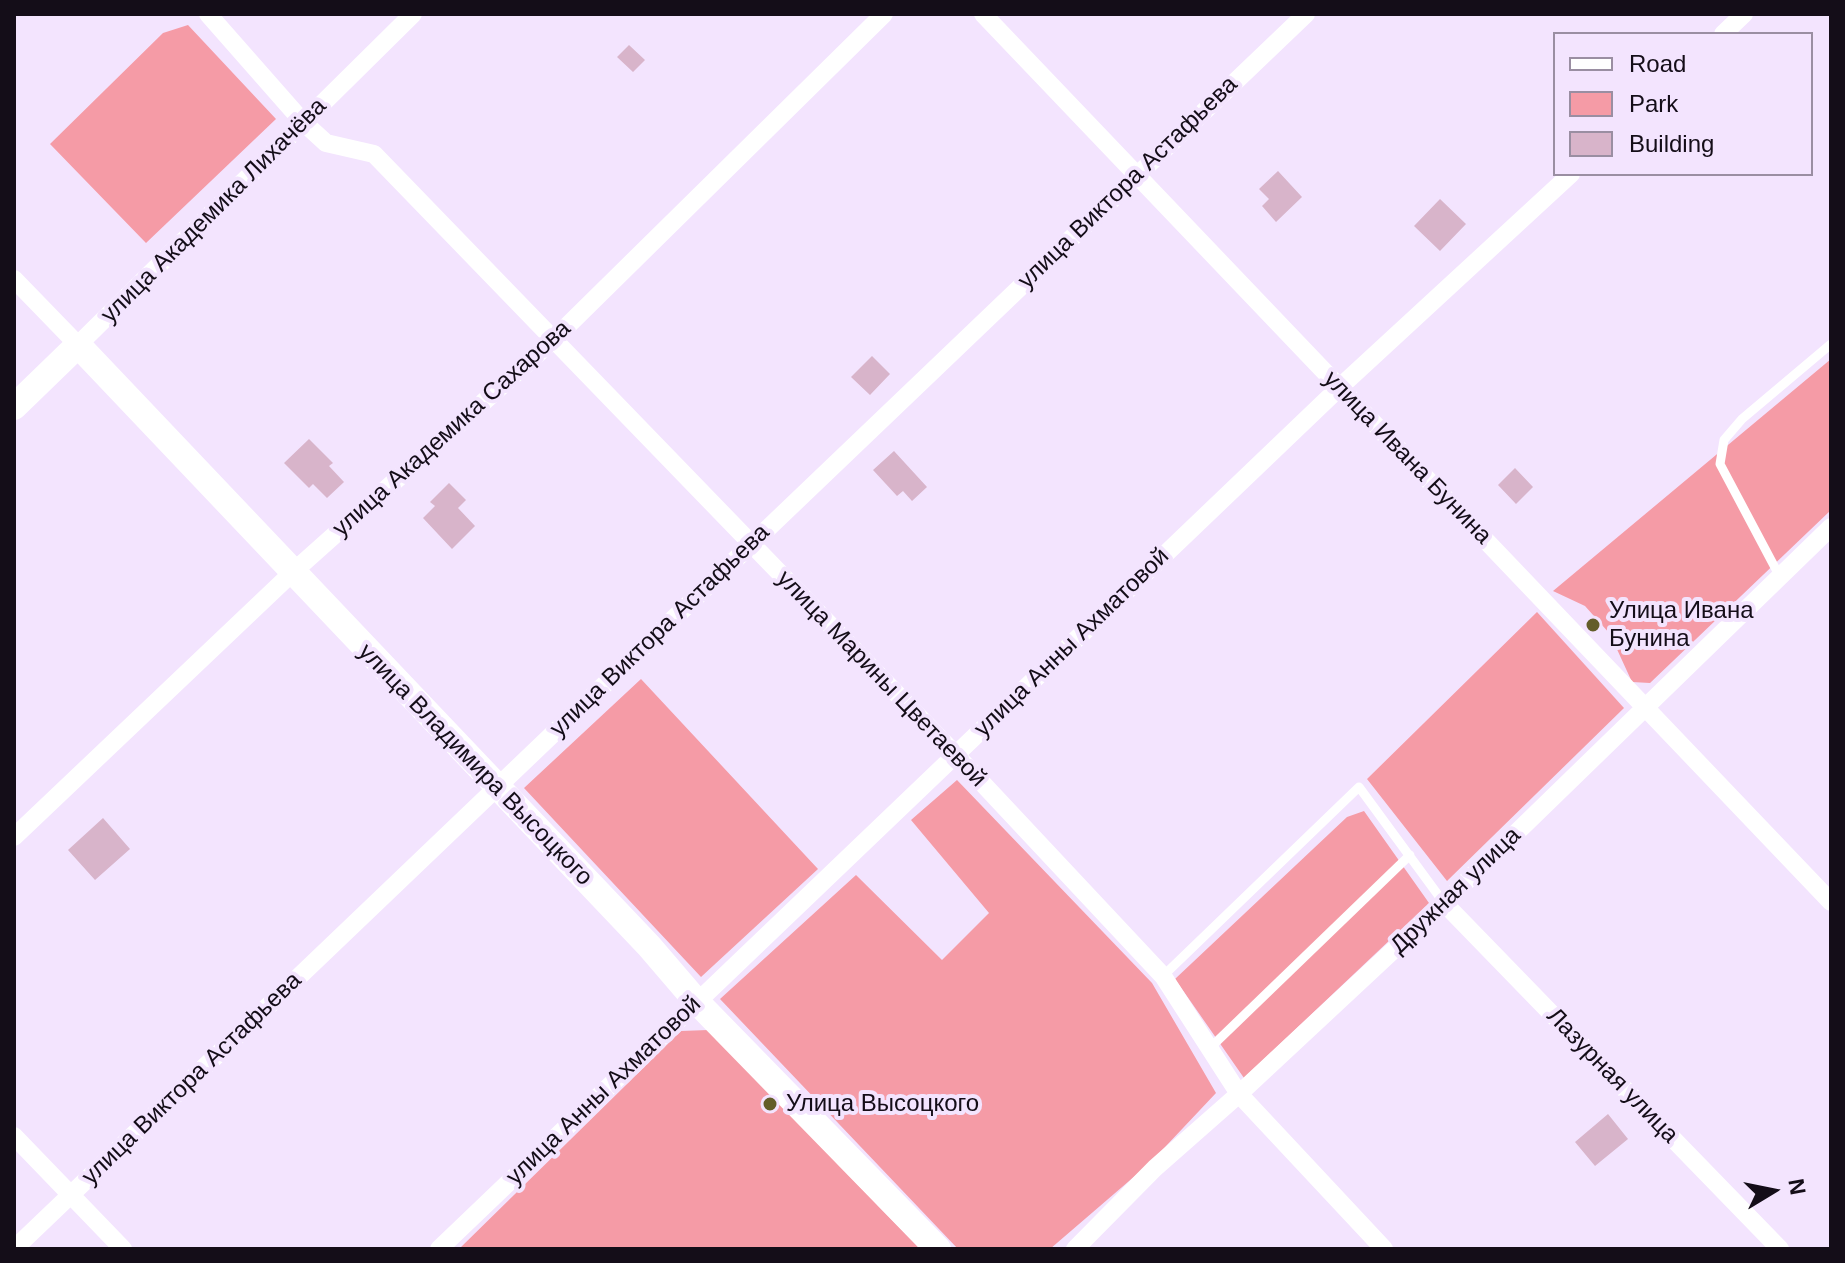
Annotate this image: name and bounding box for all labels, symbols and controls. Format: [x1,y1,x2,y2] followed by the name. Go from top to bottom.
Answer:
[1553,32,1813,176] legend
[1629,50,1686,77] text: Road
[1012,71,1244,295] street label: улица Виктора Астафьева
[1629,90,1678,117] text: Park
[95,92,333,330] street label: улица Академика Лихачёва
[1629,130,1714,157] text: Building
[327,315,577,543] street label: улица Академика Сахарова
[1317,365,1497,551] street label: улица Ивана Бунина
[544,519,776,743] street label: улица Виктора Астафьева
[969,542,1175,744] street label: улица Анны Ахматовой
[770,565,992,793] street label: улица Марины Цветаевой
[1609,597,1753,653] place label: Улица Ивана Бунина
[1584,616,1602,634] marker: Улица Ивана Бунина
[352,638,598,892] street label: улица Владимира Высоцкого
[1385,822,1527,960] street label: Дружная улица
[76,967,308,1191] street label: улица Виктора Астафьева
[501,990,707,1192] street label: улица Анны Ахматовой
[1540,1002,1684,1150] street label: Лазурная улица
[786,1090,979,1118] place label: Улица Высоцкого
[761,1095,779,1113] marker: Улица Высоцкого
[1733,1151,1813,1231] north arrow
[1783,1177,1811,1197] text: N

